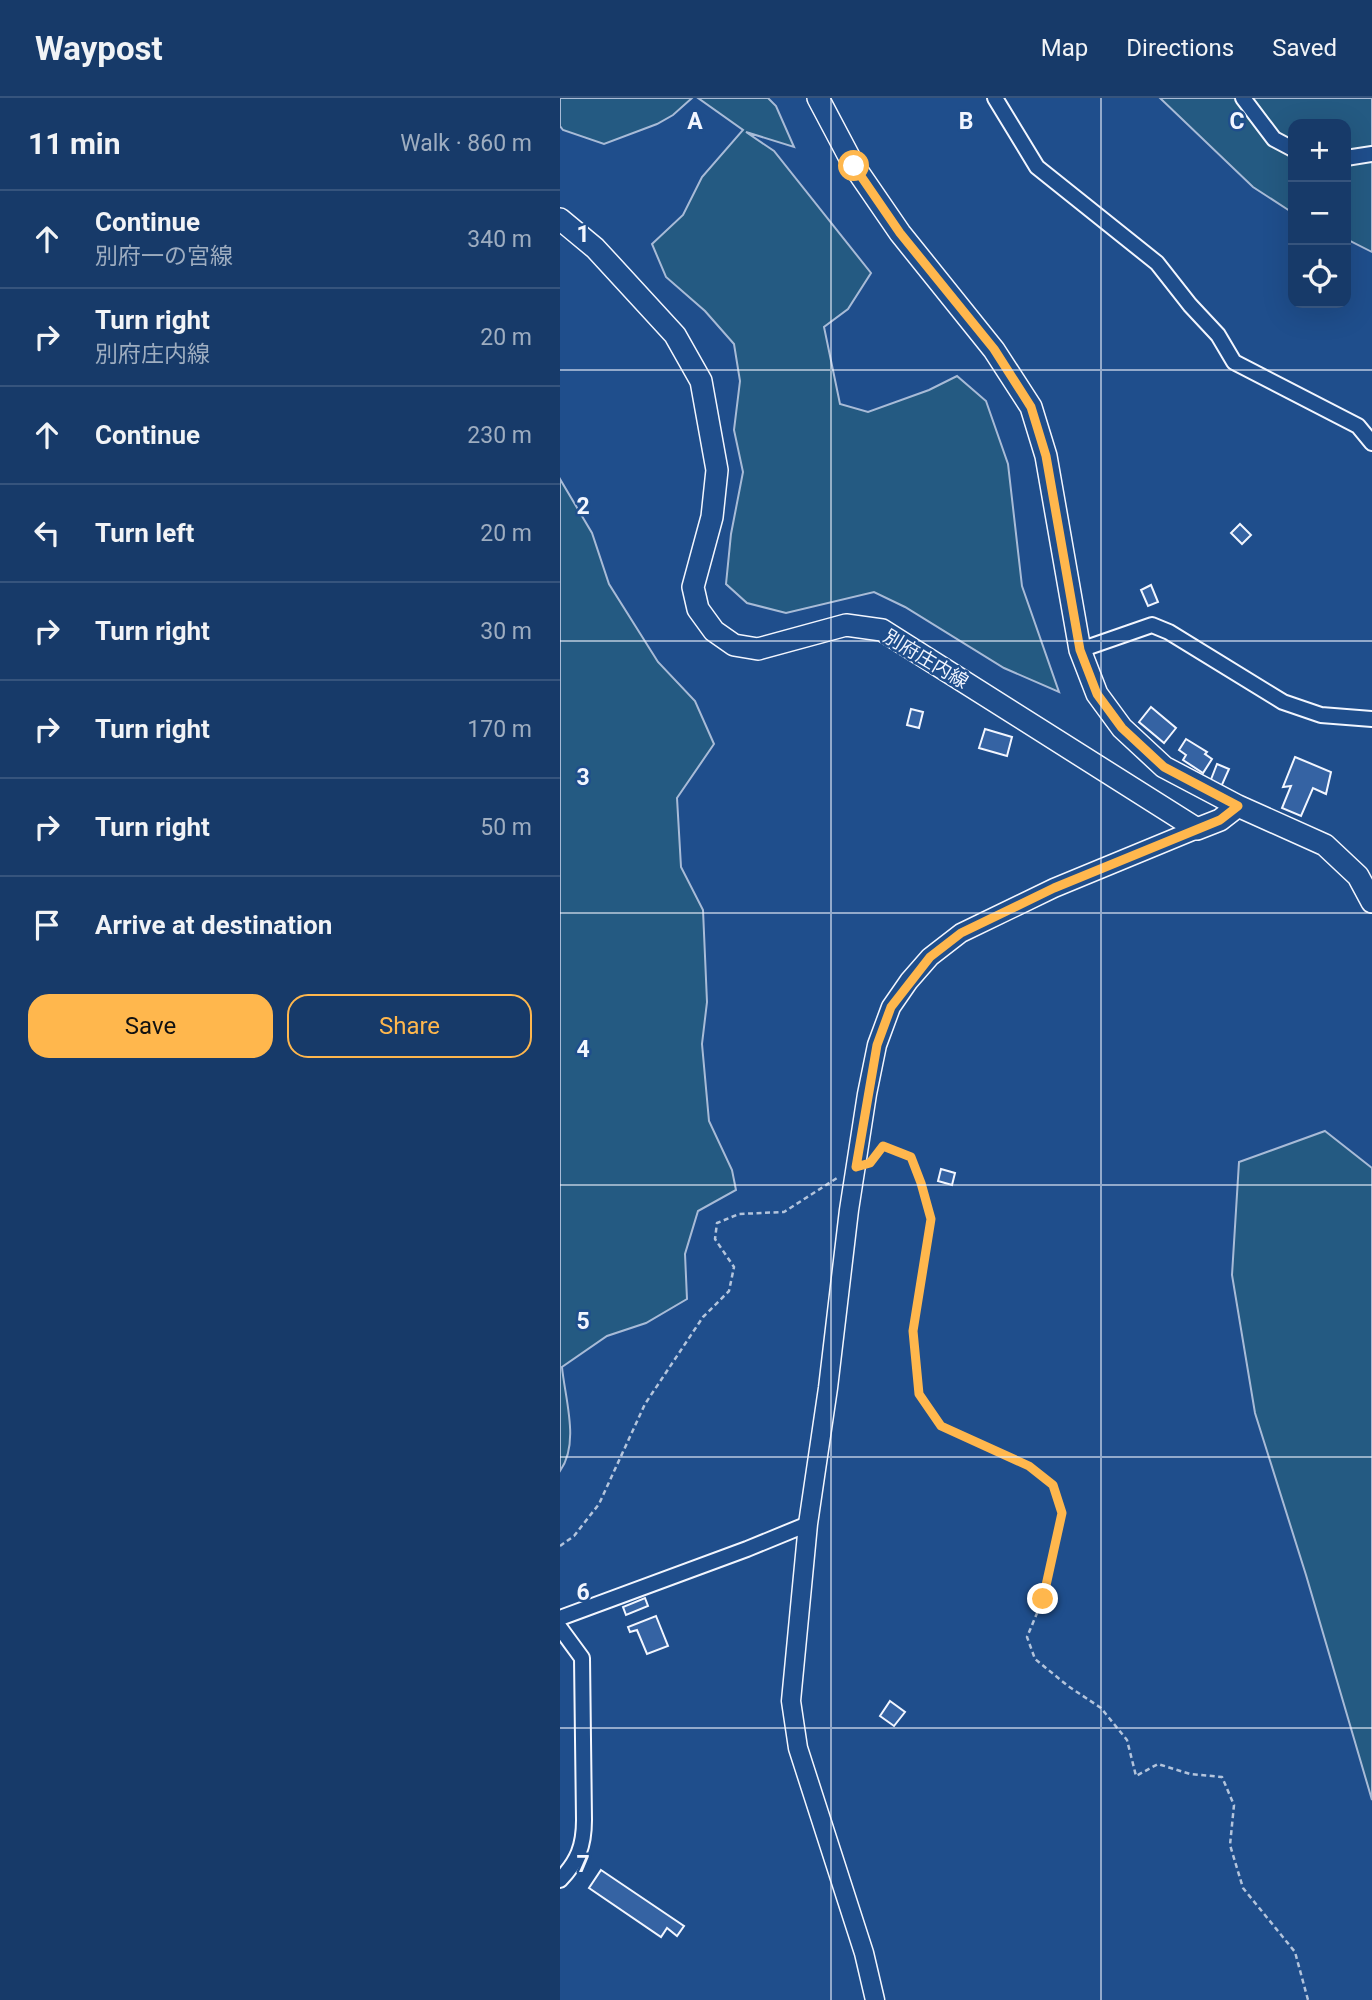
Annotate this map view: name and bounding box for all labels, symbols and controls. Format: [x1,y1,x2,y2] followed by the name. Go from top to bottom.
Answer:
[35,29,163,68] text: Waypost
[1041,34,1088,62] text: Map
[1126,34,1234,62] text: Directions
[1272,34,1337,62] text: Saved
[687,108,703,135] text: A
[959,108,973,135] text: B
[1229,108,1245,135] text: C
[1288,119,1351,308] map controls
[1288,119,1351,182] button: +
[28,126,121,161] text: 11 min
[400,130,532,157] text: Walk · 860 m
[838,150,869,181] route start
[1288,182,1351,245] button: −
[95,207,200,237] text: Continue
[28,220,66,258] icon: ahead
[576,221,590,248] text: 1
[467,226,532,253] text: 340 m
[95,243,233,270] text: 別府一の宮線
[1288,245,1351,308] button: locate
[95,305,210,335] text: Turn right
[28,318,66,356] icon: right
[480,324,532,351] text: 20 m
[95,341,210,368] text: 別府庄内線
[28,416,66,454] icon: ahead
[95,420,200,450] text: Continue
[467,422,532,449] text: 230 m
[576,493,590,520] text: 2
[28,514,66,552] icon: left
[95,518,194,548] text: Turn left
[480,520,532,547] text: 20 m
[28,612,66,650] icon: right
[95,616,210,646] text: Turn right
[480,618,532,645] text: 30 m
[879,625,973,693] street label: 別府庄内線
[28,710,66,748] icon: right
[95,714,210,744] text: Turn right
[467,716,532,743] text: 170 m
[576,764,590,791] text: 3
[28,808,66,846] icon: right
[95,812,210,842] text: Turn right
[480,814,532,841] text: 50 m
[28,906,66,944] icon: arrive
[95,910,332,940] text: Arrive at destination
[28,994,273,1058] button: Save
[287,994,532,1058] button: Share
[576,1036,590,1063] text: 4
[576,1308,590,1335] text: 5
[576,1579,590,1606] text: 6
[1027,1583,1058,1614] route end
[576,1851,590,1878] text: 7

